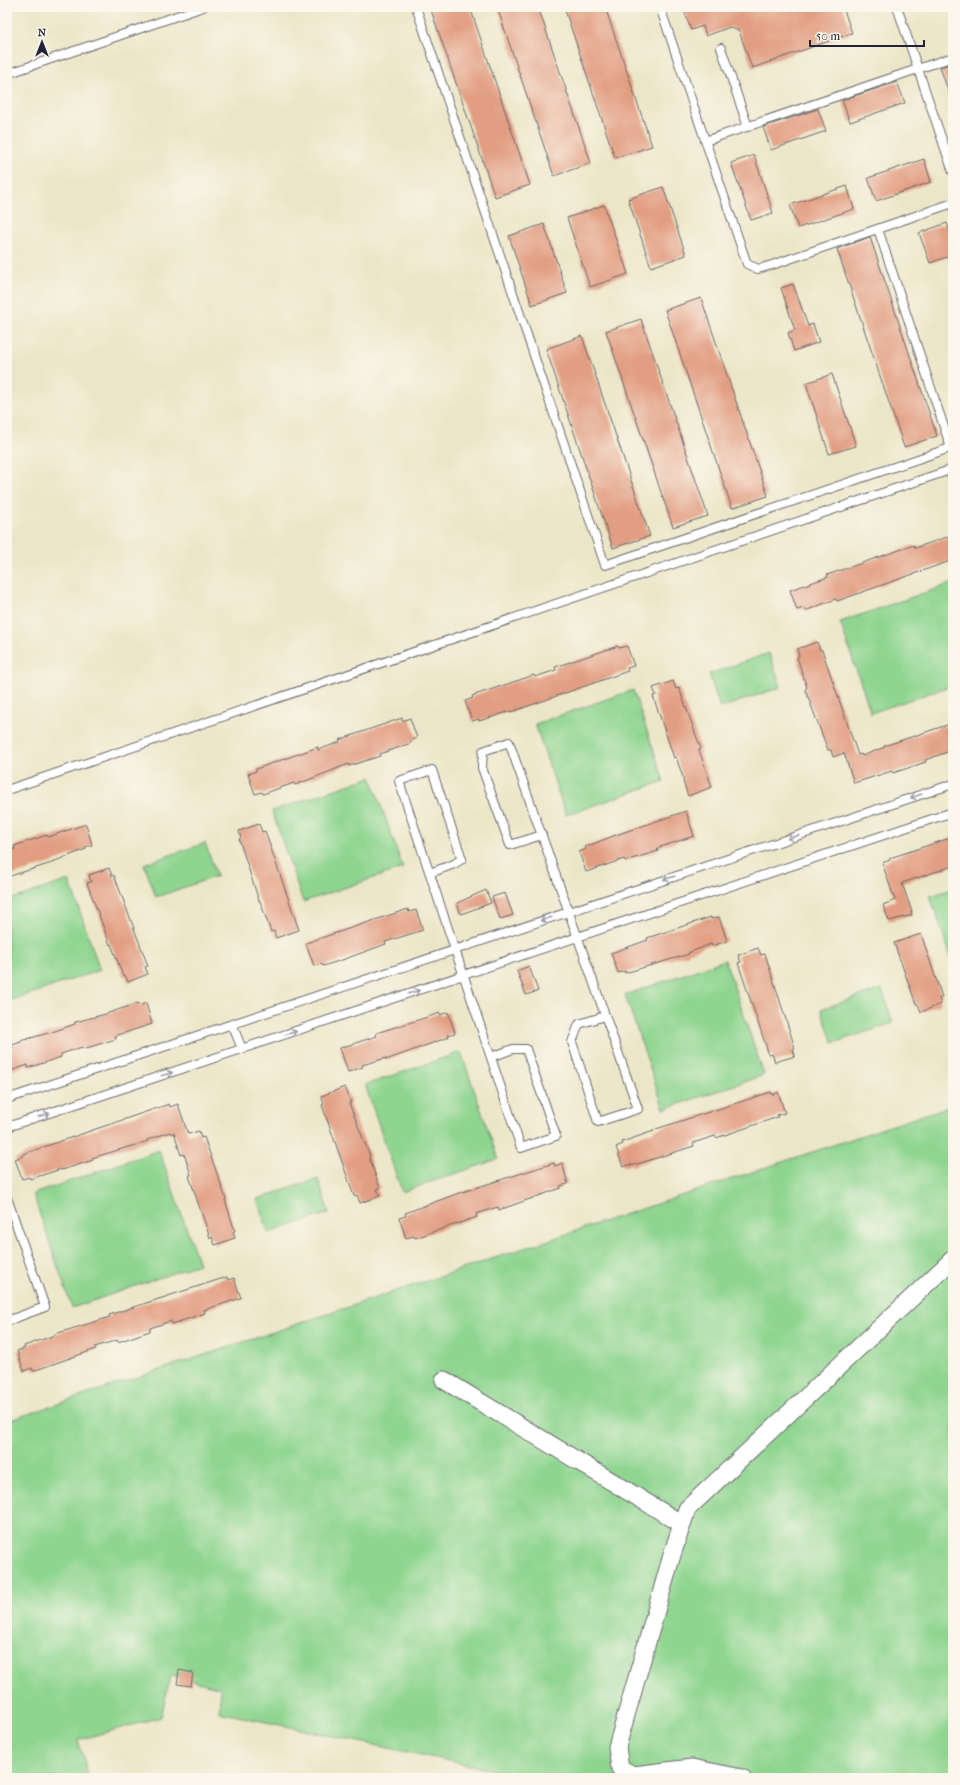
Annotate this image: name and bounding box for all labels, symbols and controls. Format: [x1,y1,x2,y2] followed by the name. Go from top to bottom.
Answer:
[22,22,62,62] north arrow
[810,22,924,48] scale bar
[38,26,47,39] text: N
[816,29,840,43] text: 50 m
[910,793,922,801] one-way arrow
[787,834,799,842] one-way arrow
[664,875,676,883] one-way arrow
[540,916,552,924] one-way arrow
[407,988,420,995] one-way arrow
[284,1029,297,1036] one-way arrow
[161,1070,174,1077] one-way arrow
[37,1111,50,1118] one-way arrow

